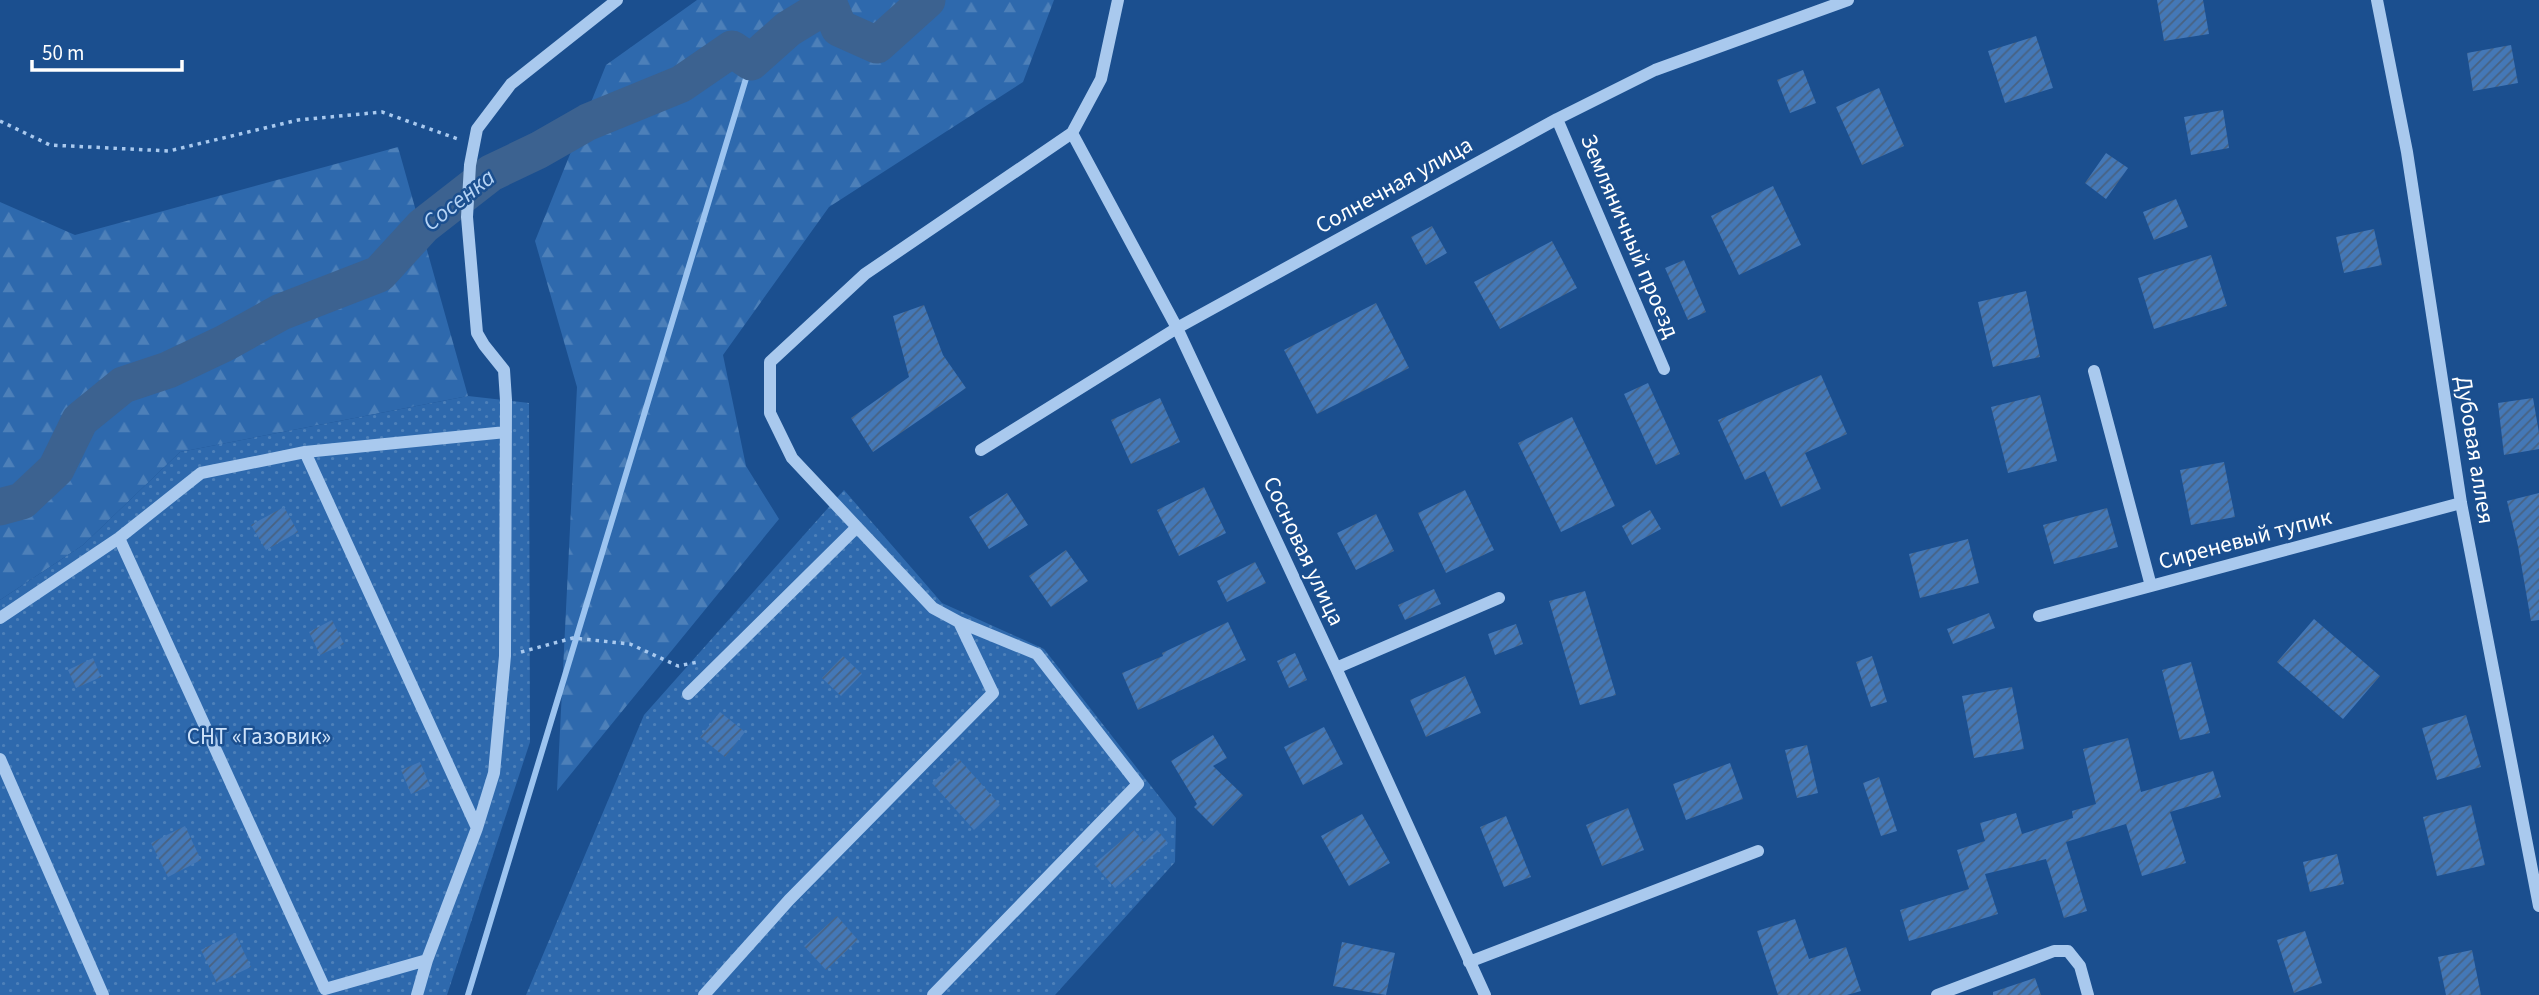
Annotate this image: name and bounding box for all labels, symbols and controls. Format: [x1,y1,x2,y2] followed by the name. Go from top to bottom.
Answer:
[32,28,182,72] scale bar
[42,38,84,68] text: 50 m
[1309,128,1479,242] street label: Солнечная улица
[1572,129,1688,343] street label: Земляничный проезд
[415,160,503,240] water label: Сосенка
[2447,374,2503,526] street label: Дубовая аллея
[1255,471,1353,631] street label: Сосновая улица
[2155,500,2336,578] street label: Сиреневый тупик
[187,720,331,753] park label: СНТ «Газовик»

